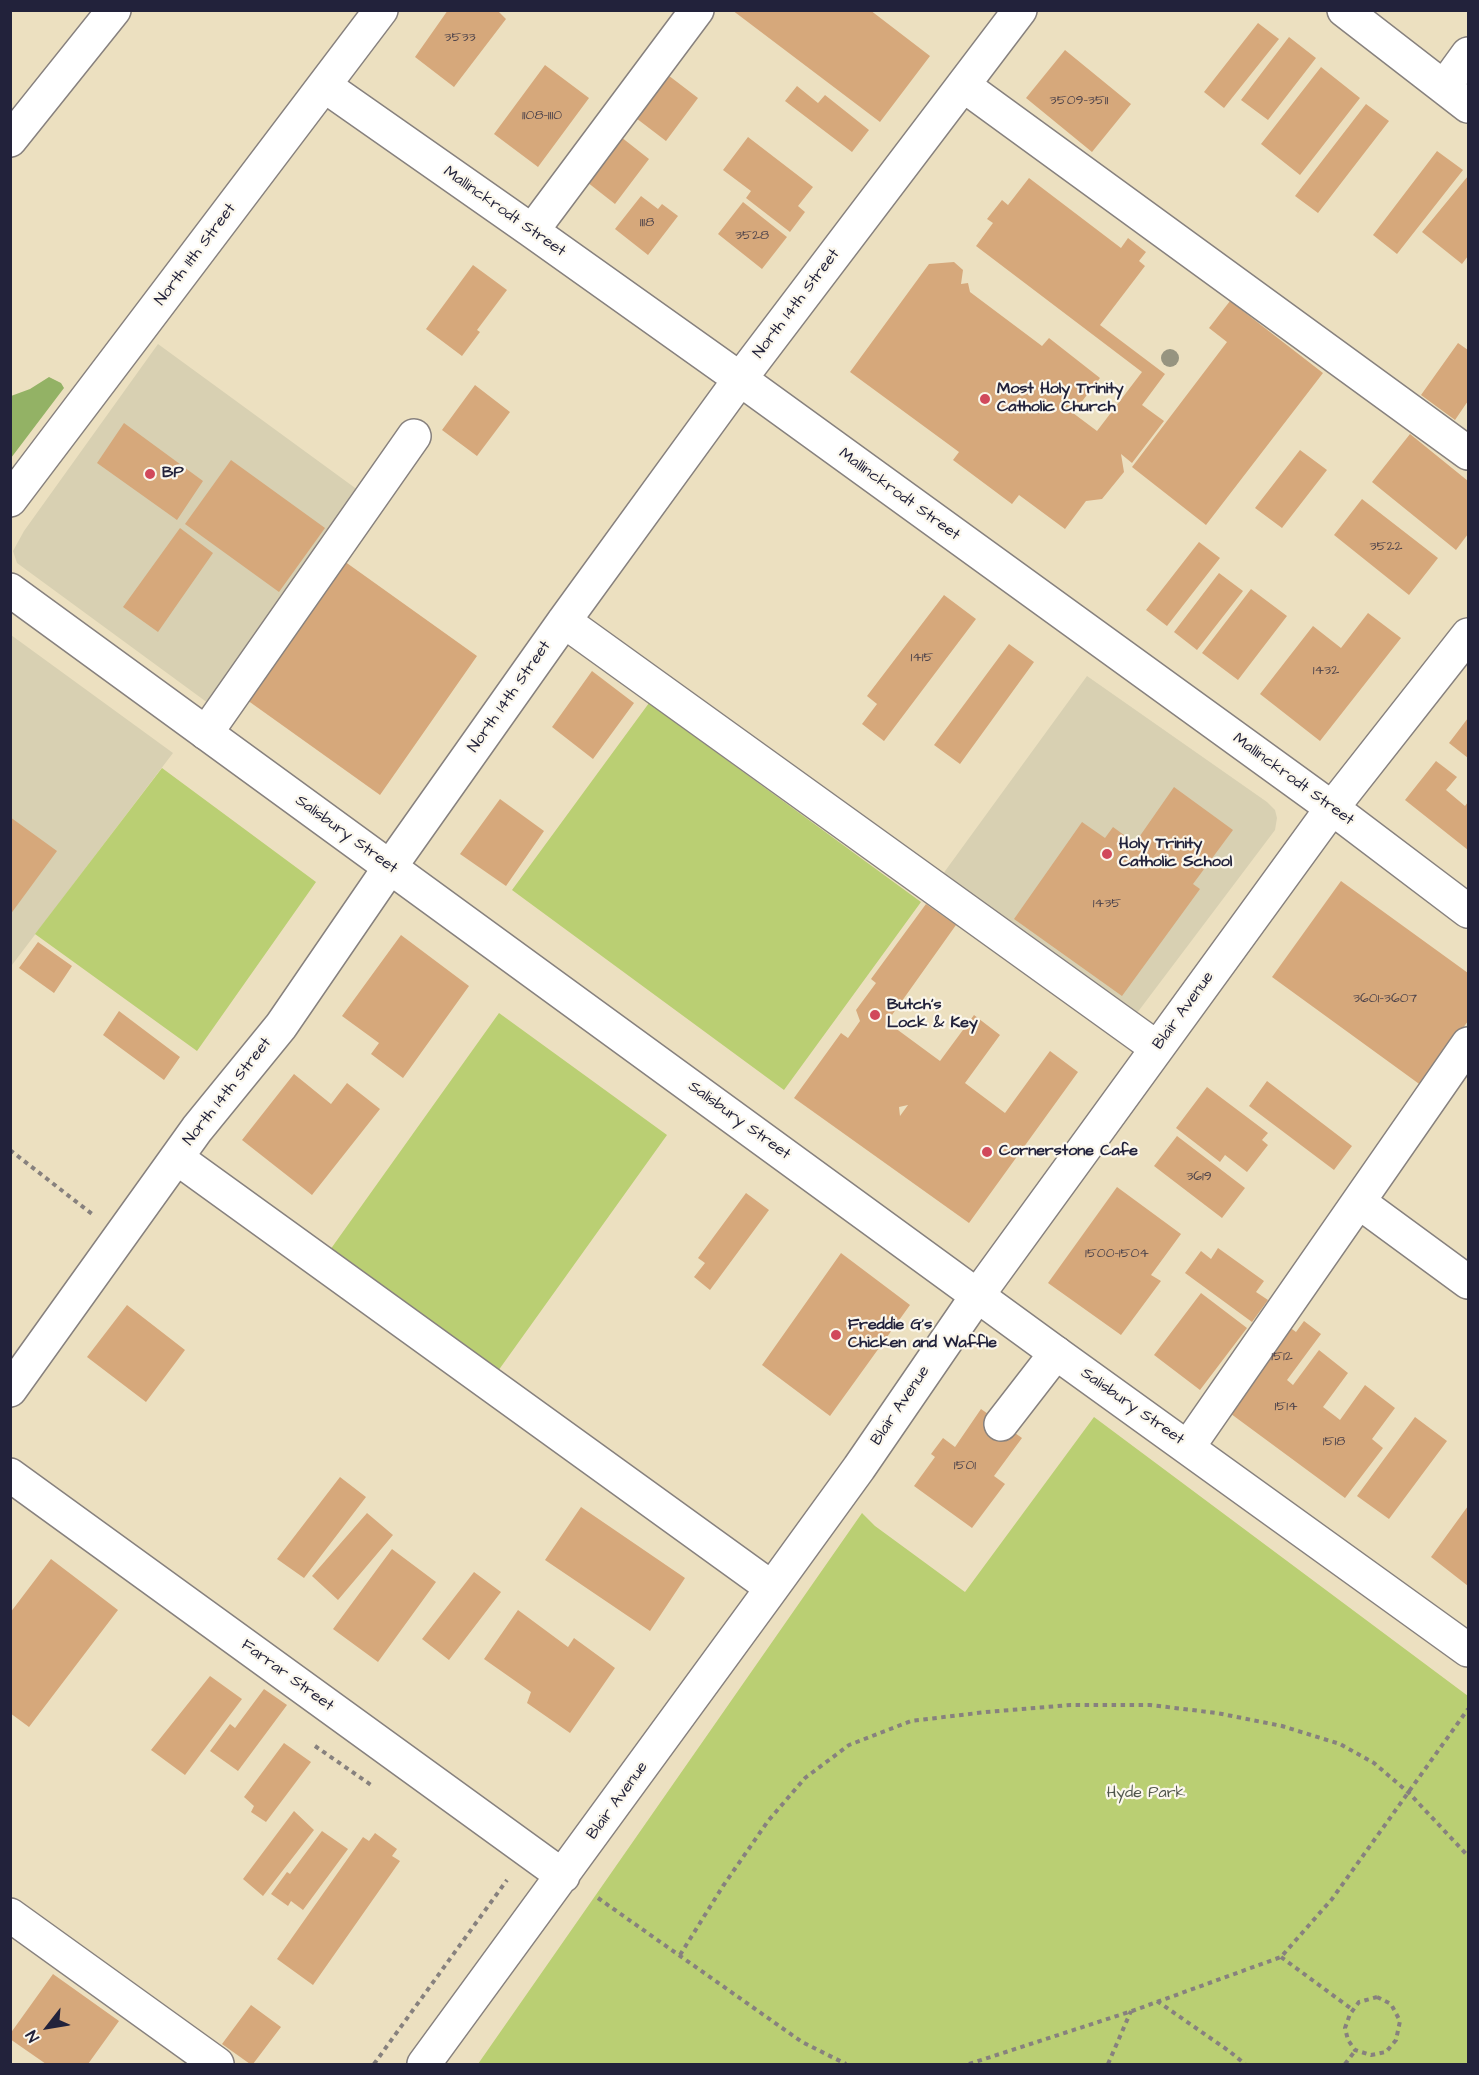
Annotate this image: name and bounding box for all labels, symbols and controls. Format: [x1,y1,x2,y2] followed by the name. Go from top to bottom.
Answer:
[444,30,476,46] house number: 3533
[1050,93,1108,109] house number: 3509-3511
[522,108,562,124] house number: 1108-1110
[439,163,569,261] street label: Mallinckrodt Street
[151,200,241,310] street label: North 11th Street
[640,215,654,231] house number: 1118
[735,228,769,244] house number: 3528
[750,246,844,362] street label: North 14th Street
[997,380,1123,418] place label: Most Holy Trinity Catholic Church
[978,392,992,406] marker: Most Holy Trinity Catholic Church
[835,445,963,545] street label: Mallinckrodt Street
[162,464,184,484] place label: BP
[143,467,157,481] marker: BP
[1369,539,1403,555] house number: 3522
[464,638,556,756] street label: North 14th Street
[910,650,934,666] house number: 1415
[1313,663,1339,679] house number: 1432
[1229,730,1357,830] street label: Mallinckrodt Street
[291,791,401,879] street label: Salisbury Street
[1119,835,1232,873] place label: Holy Trinity Catholic School
[1100,847,1114,861] marker: Holy Trinity Catholic School
[1093,896,1121,912] house number: 1435
[1149,968,1219,1054] street label: Blair Avenue
[1353,991,1417,1007] house number: 3601-3607
[887,996,978,1034] place label: Butch's Lock & Key
[868,1008,882,1022] marker: Butch's Lock & Key
[180,1034,276,1150] street label: North 14th Street
[684,1077,794,1165] street label: Salisbury Street
[999,1142,1138,1162] place label: Cornerstone Cafe
[980,1145,994,1159] marker: Cornerstone Cafe
[1186,1169,1212,1185] house number: 3619
[1085,1246,1149,1262] house number: 1500-1504
[848,1316,997,1354] place label: Freddie G's Chicken and Waffle
[829,1328,843,1342] marker: Freddie G's Chicken and Waffle
[1271,1349,1293,1365] house number: 1512
[867,1363,935,1449] street label: Blair Avenue
[1077,1364,1187,1450] street label: Salisbury Street
[1274,1399,1298,1415] house number: 1514
[1323,1434,1345,1450] house number: 1518
[954,1458,976,1474] house number: 1501
[237,1636,337,1716] street label: Farrar Street
[583,1758,653,1844] street label: Blair Avenue
[1107,1784,1185,1804] park label: Hyde Park
[18,1997,78,2057] north arrow
[21,2026,45,2046] text: N

